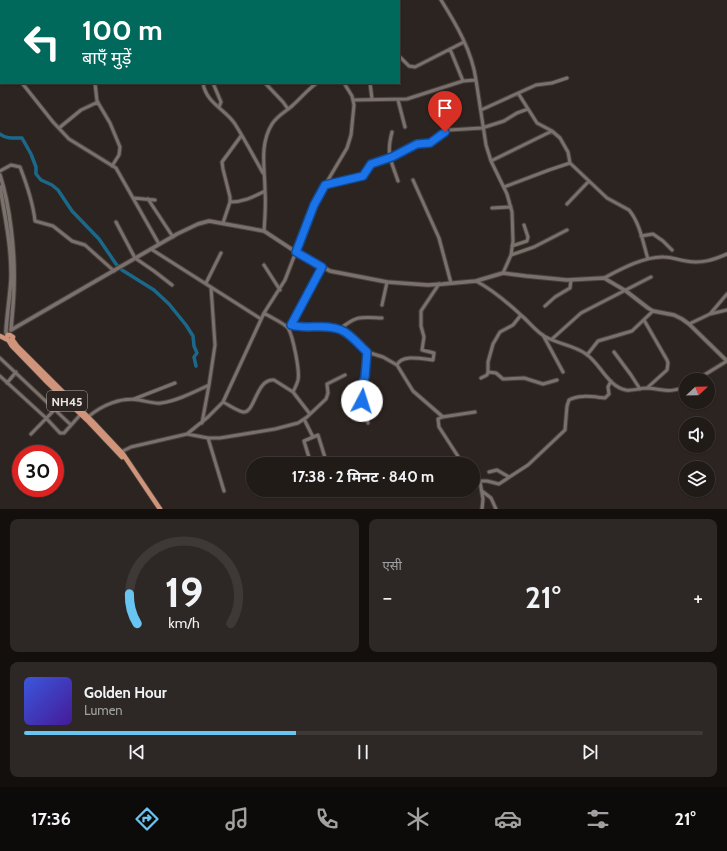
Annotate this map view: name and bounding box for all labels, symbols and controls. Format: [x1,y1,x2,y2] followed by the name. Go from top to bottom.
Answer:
[82,13,163,47] text: 100 m
[16,16,68,68] icon: left
[82,47,131,69] text: बाएँ मुड़ें
[428,91,462,132] pin
[434,97,456,119] icon: arrive
[679,373,715,409] north arrow
[679,373,715,497] map controls
[341,380,383,422] position arrow
[47,391,87,411] road number: NH45
[679,417,715,453] button: sound
[12,445,64,497] speed limit sign: 30
[679,461,715,497] button: layers
[292,468,434,486] text: 17:38 · 2 मिनट · 840 m
[383,557,402,573] text: एसी
[165,566,204,616] text: 19
[525,579,561,616] text: 21°
[383,584,392,611] text: −
[693,584,703,611] text: +
[169,613,200,631] text: km/h
[84,684,167,702] text: Golden Hour
[84,702,123,718] text: Lumen
[126,741,148,763] icon: previous
[352,741,374,763] icon: pause
[579,741,601,763] icon: next
[133,805,161,833] icon: directions
[223,805,251,833] icon: music
[313,805,341,833] icon: phone
[404,805,432,833] icon: climate
[494,805,522,833] icon: car
[584,805,612,833] icon: filters
[31,808,71,830] text: 17:36
[674,808,696,830] text: 21°

